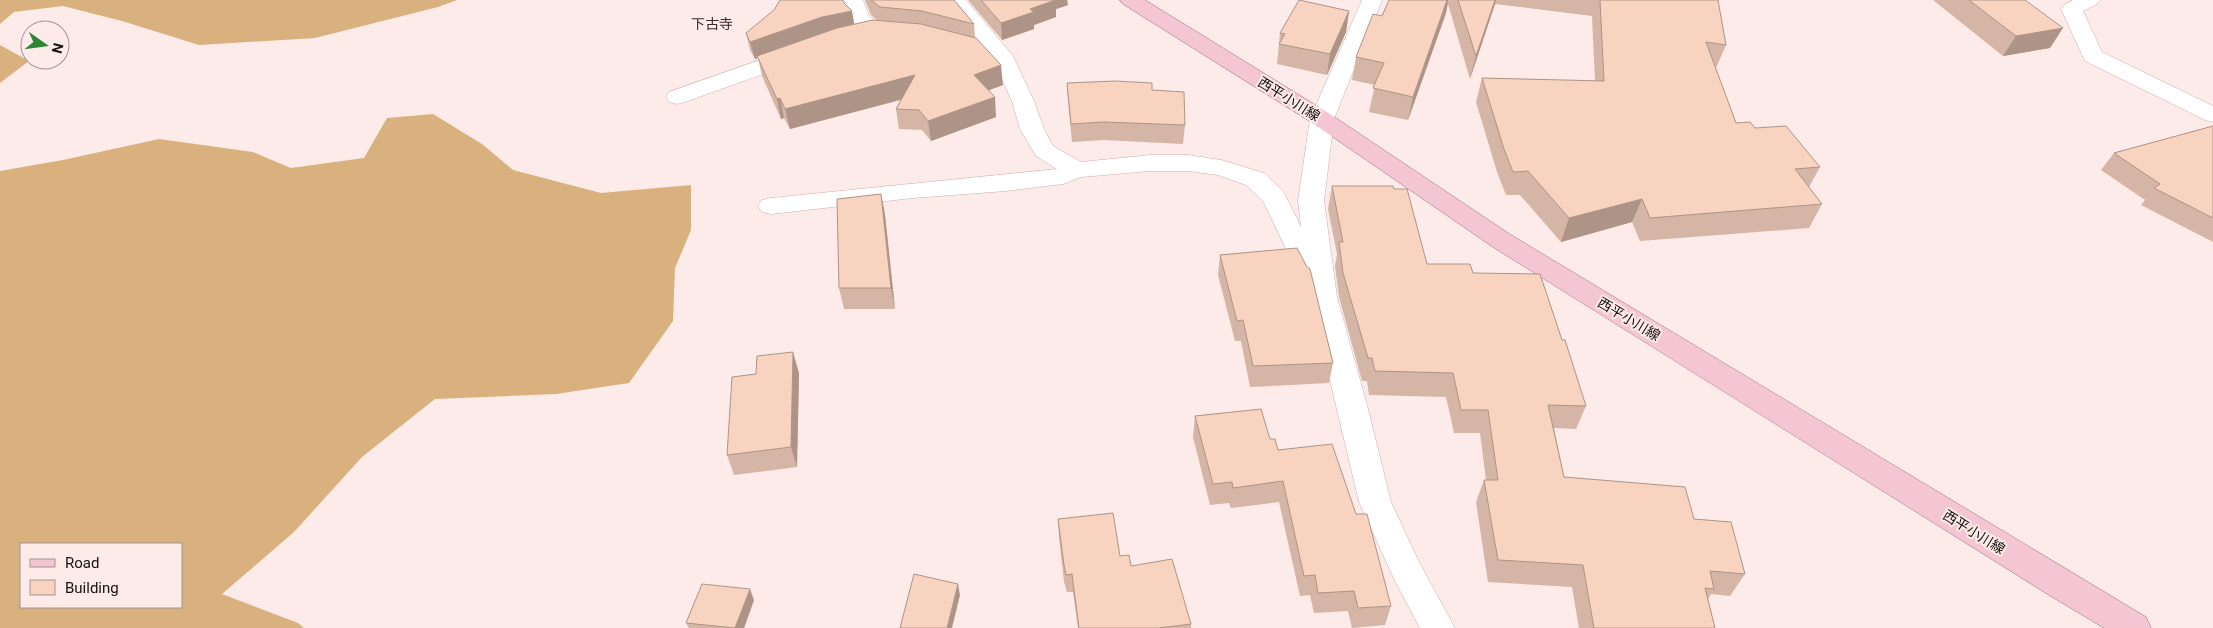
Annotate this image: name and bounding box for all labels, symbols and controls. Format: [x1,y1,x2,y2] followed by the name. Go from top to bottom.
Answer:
[691,16,733,32] district label: 下古寺
[20,20,70,70] north arrow
[49,41,67,55] text: N
[1255,74,1323,124] street label: 西平小川線
[1595,294,1663,344] street label: 西平小川線
[1940,507,2008,557] street label: 西平小川線
[20,543,182,608] legend
[65,554,99,572] text: Road
[65,579,119,597] text: Building

